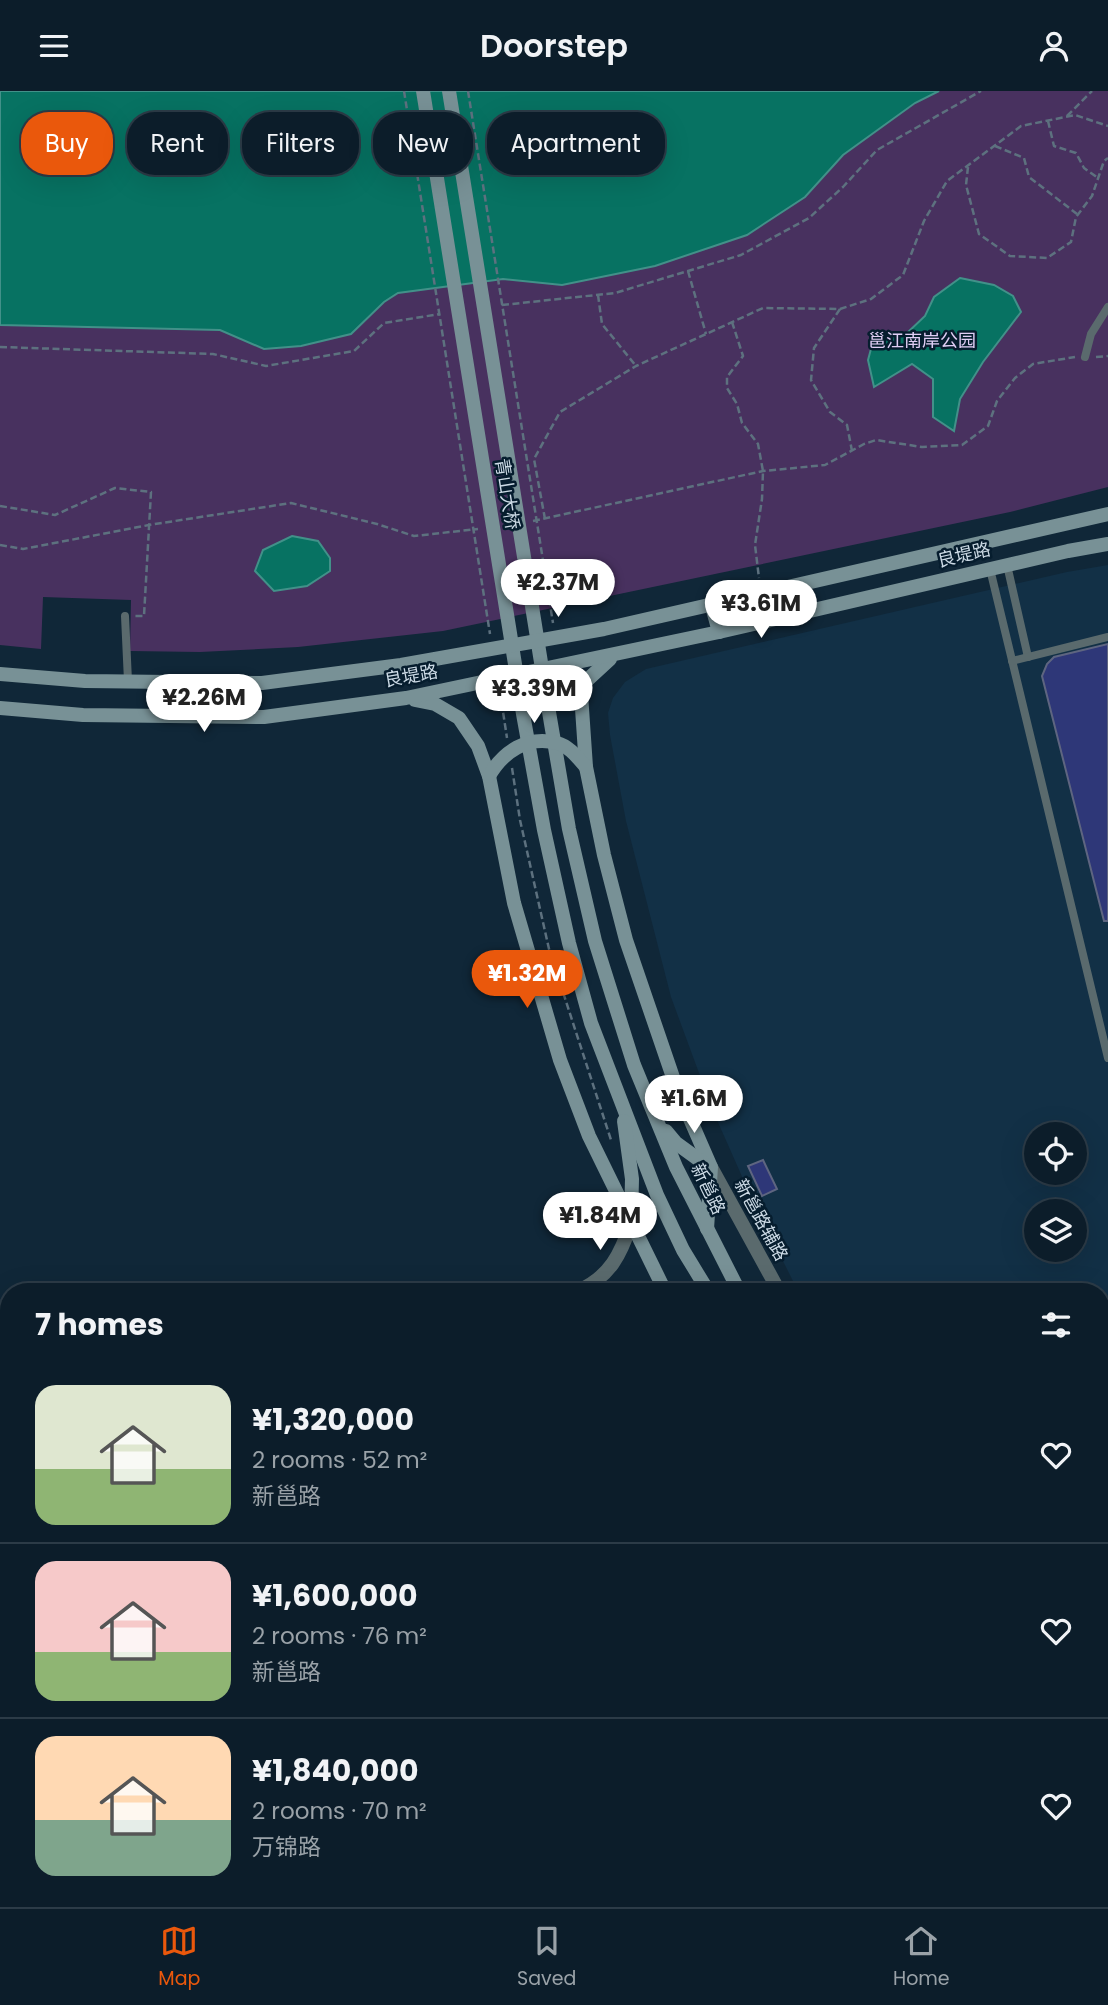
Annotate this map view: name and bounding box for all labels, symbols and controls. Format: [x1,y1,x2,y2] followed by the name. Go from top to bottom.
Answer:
[480,23,628,68] text: Doorstep
[35,27,73,65] icon: menu
[1035,27,1073,65] icon: person
[21,112,113,175] chip: Buy
[127,112,228,175] chip: Rent
[242,112,359,175] chip: Filters
[373,112,473,175] chip: New
[487,112,665,175] chip: Apartment
[868,328,976,353] park label: 邕江南岸公园
[490,456,525,531] street label: 青山大桥
[935,536,993,573] street label: 良堤路
[501,559,615,619] pin: ¥2.37M
[517,566,599,598] text: ¥2.37M
[704,581,818,640] pin: ¥3.61M
[721,587,801,619] text: ¥3.61M
[382,659,440,693] street label: 良堤路
[477,665,591,725] pin: ¥3.39M
[491,672,577,704] text: ¥3.39M
[147,675,261,734] pin: ¥2.26M
[162,681,246,713] text: ¥2.26M
[470,951,584,1010] pin: ¥1.32M
[488,957,566,989] text: ¥1.32M
[645,1075,743,1135] pin: ¥1.6M
[661,1082,727,1114] text: ¥1.6M
[1024,1122,1087,1262] map controls
[1024,1122,1087,1185] button: locate
[685,1159,732,1219] street label: 新邕路
[729,1174,794,1265] street label: 新邕路辅路
[543,1193,657,1252] pin: ¥1.84M
[559,1199,641,1231] text: ¥1.84M
[1024,1199,1087,1262] button: layers
[35,1303,164,1346] text: 7 homes
[1037,1306,1075,1344] icon: filters
[252,1398,414,1441] text: ¥1,320,000
[91,1413,175,1497] icon: home
[1037,1436,1075,1474] icon: heart
[252,1444,427,1476] text: 2 rooms · 52 m²
[252,1480,321,1512] text: 新邕路
[252,1574,418,1617] text: ¥1,600,000
[91,1589,175,1673] icon: home
[1037,1612,1075,1650] icon: heart
[252,1620,427,1652] text: 2 rooms · 76 m²
[252,1656,321,1688] text: 新邕路
[252,1749,419,1792] text: ¥1,840,000
[91,1764,175,1848] icon: home
[1037,1787,1075,1825] icon: heart
[252,1795,427,1827] text: 2 rooms · 70 m²
[252,1831,321,1863] text: 万锦路
[158,1922,200,1993] tab: Map
[517,1922,576,1993] tab: Saved
[893,1922,950,1993] tab: Home

